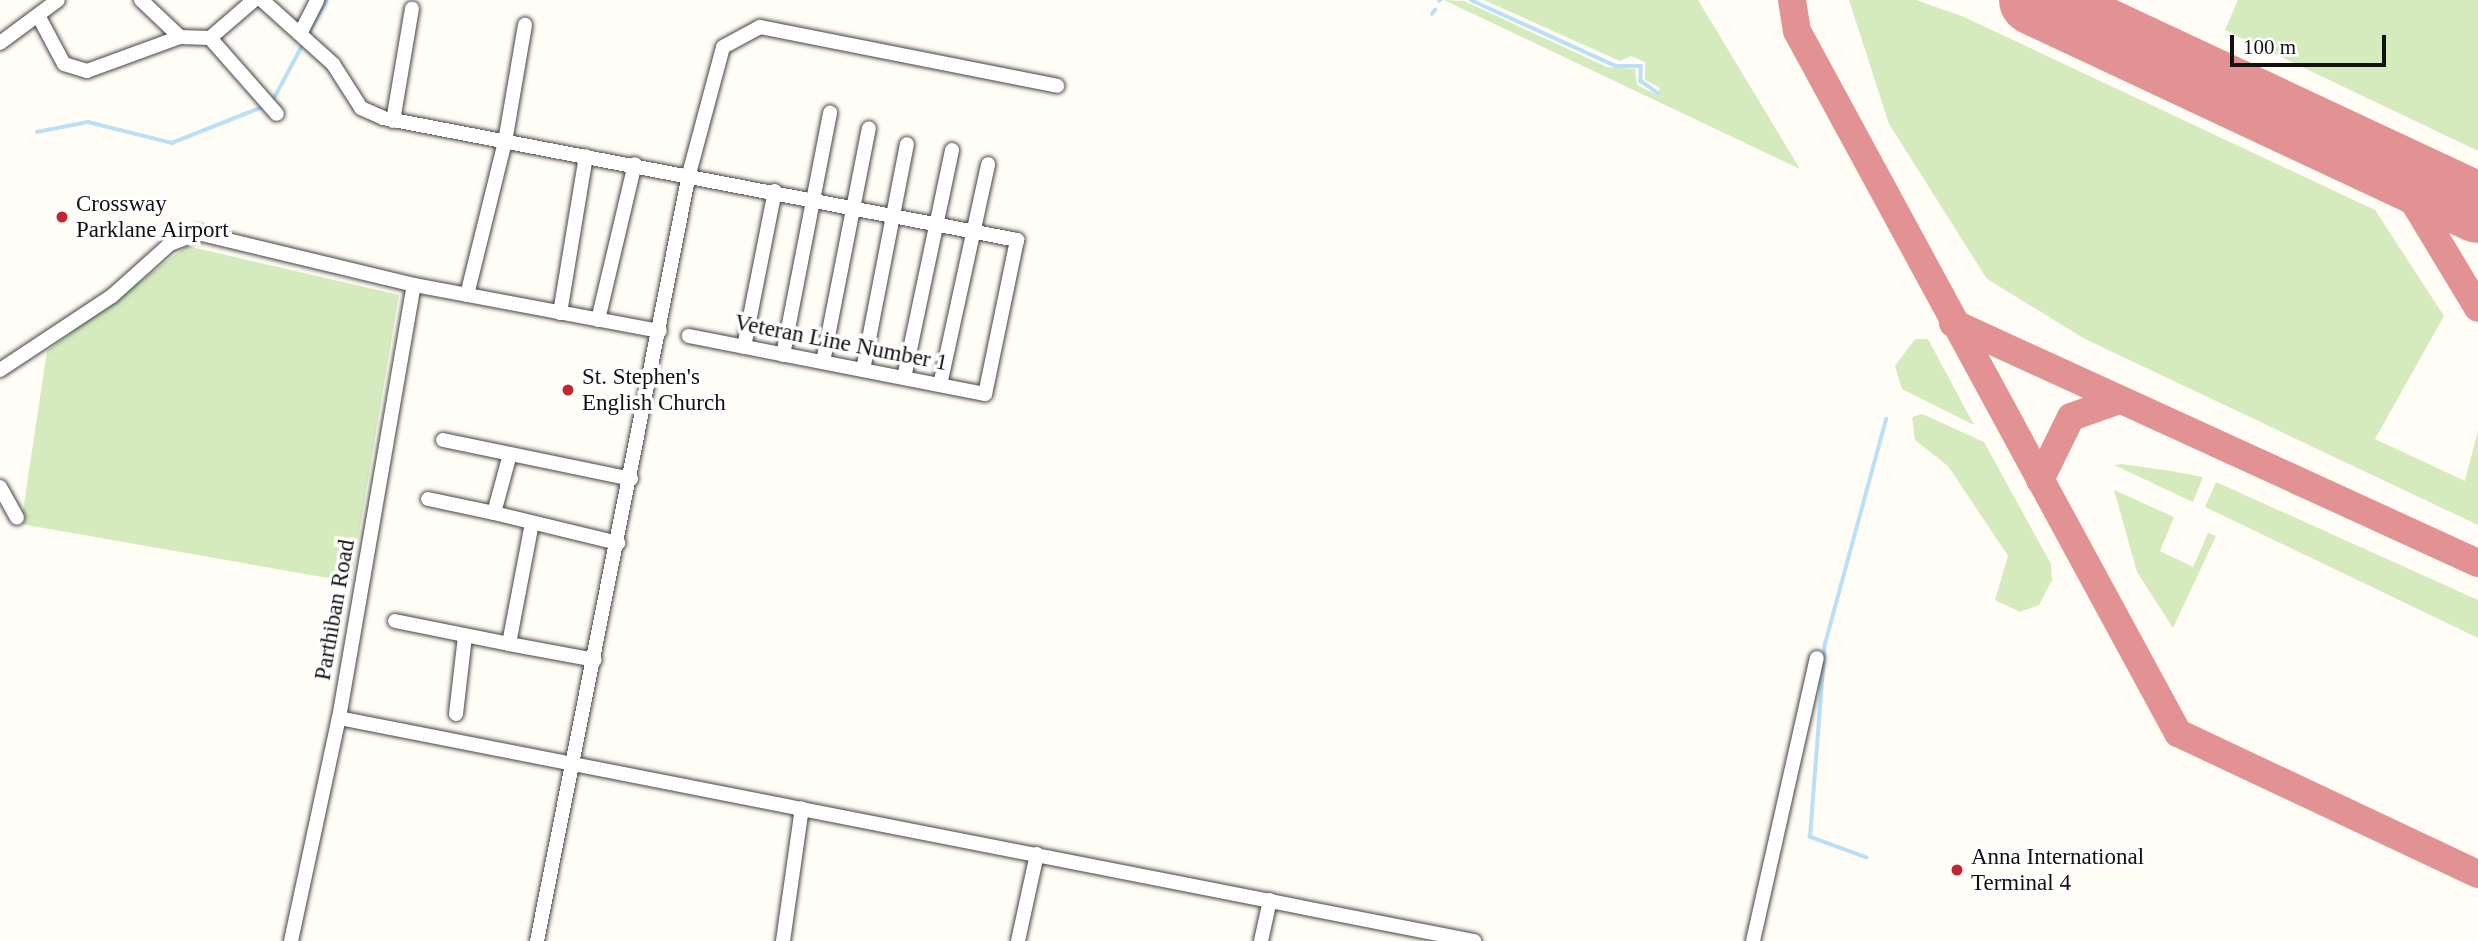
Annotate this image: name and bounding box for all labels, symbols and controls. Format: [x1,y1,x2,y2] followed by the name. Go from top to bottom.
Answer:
[2233,21,2389,65] scale bar
[2243,35,2296,59] text: 100 m
[76,190,230,244] place label: Crossway Parklane Airport
[54,209,70,225] marker: Crossway Parklane Airport
[732,309,950,377] street label: Veteran Line Number 1
[582,363,726,417] place label: St. Stephen's English Church
[560,382,576,398] marker: St. Stephen's English Church
[309,537,361,683] street label: Parthiban Road
[1971,843,2144,897] place label: Anna International Terminal 4
[1949,862,1965,878] marker: Anna International Terminal 4

